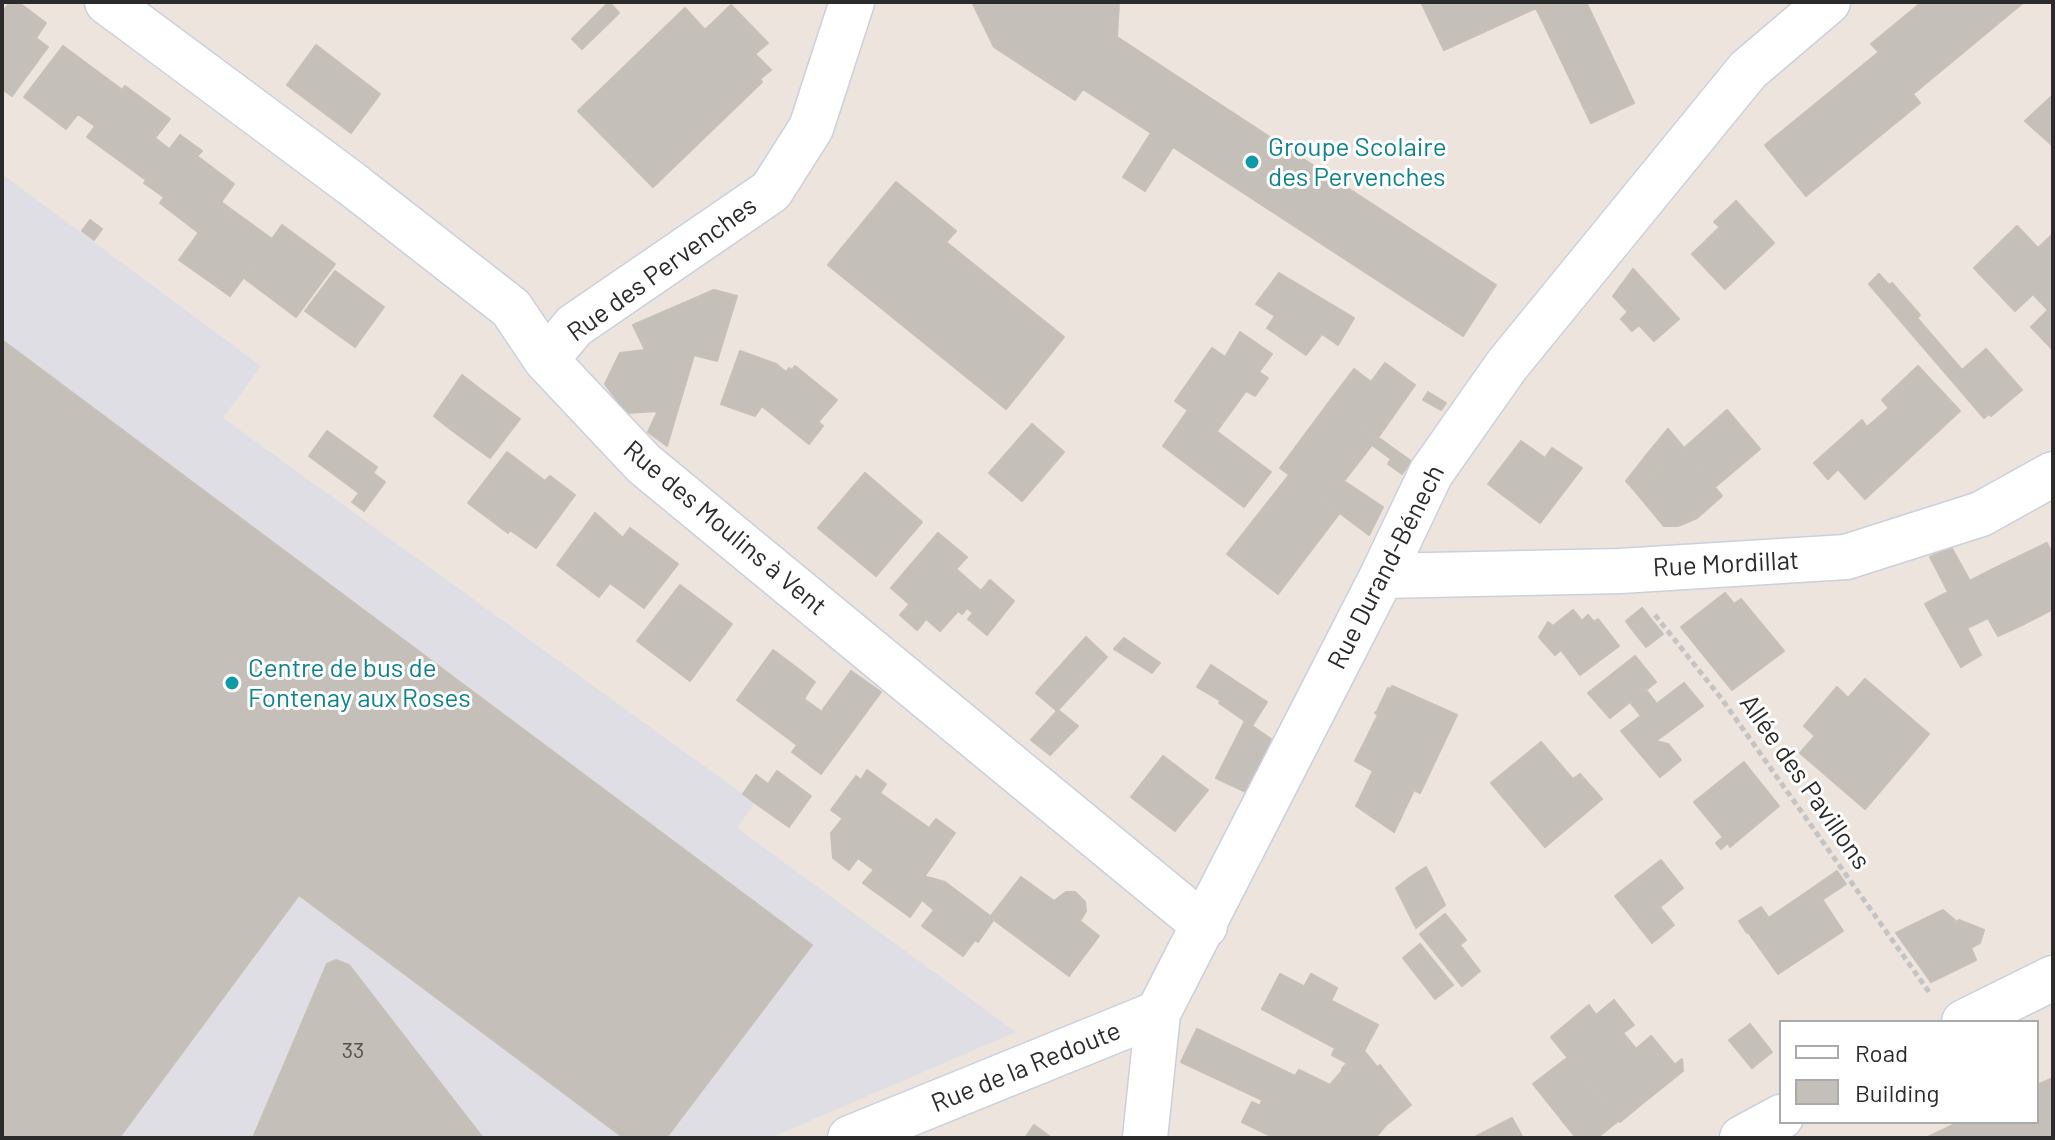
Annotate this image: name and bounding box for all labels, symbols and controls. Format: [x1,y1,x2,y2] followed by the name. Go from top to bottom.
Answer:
[1268,131,1446,192] place label: Groupe Scolaire des Pervenches
[1243,153,1261,171] marker: Groupe Scolaire des Pervenches
[561,190,763,348] street label: Rue des Pervenches
[617,434,833,622] street label: Rue des Moulins à Vent
[1321,460,1451,674] street label: Rue Durand-Bénech
[1652,545,1800,583] street label: Rue Mordillat
[248,652,471,714] place label: Centre de bus de Fontenay aux Roses
[223,674,241,692] marker: Centre de bus de Fontenay aux Roses
[1733,689,1877,875] street label: Allée des Pavillons
[927,1015,1125,1119] street label: Rue de la Redoute
[1779,1020,2039,1124] legend
[342,1038,364,1064] house number: 33
[1855,1038,1908,1067] text: Road
[1855,1078,1939,1107] text: Building

